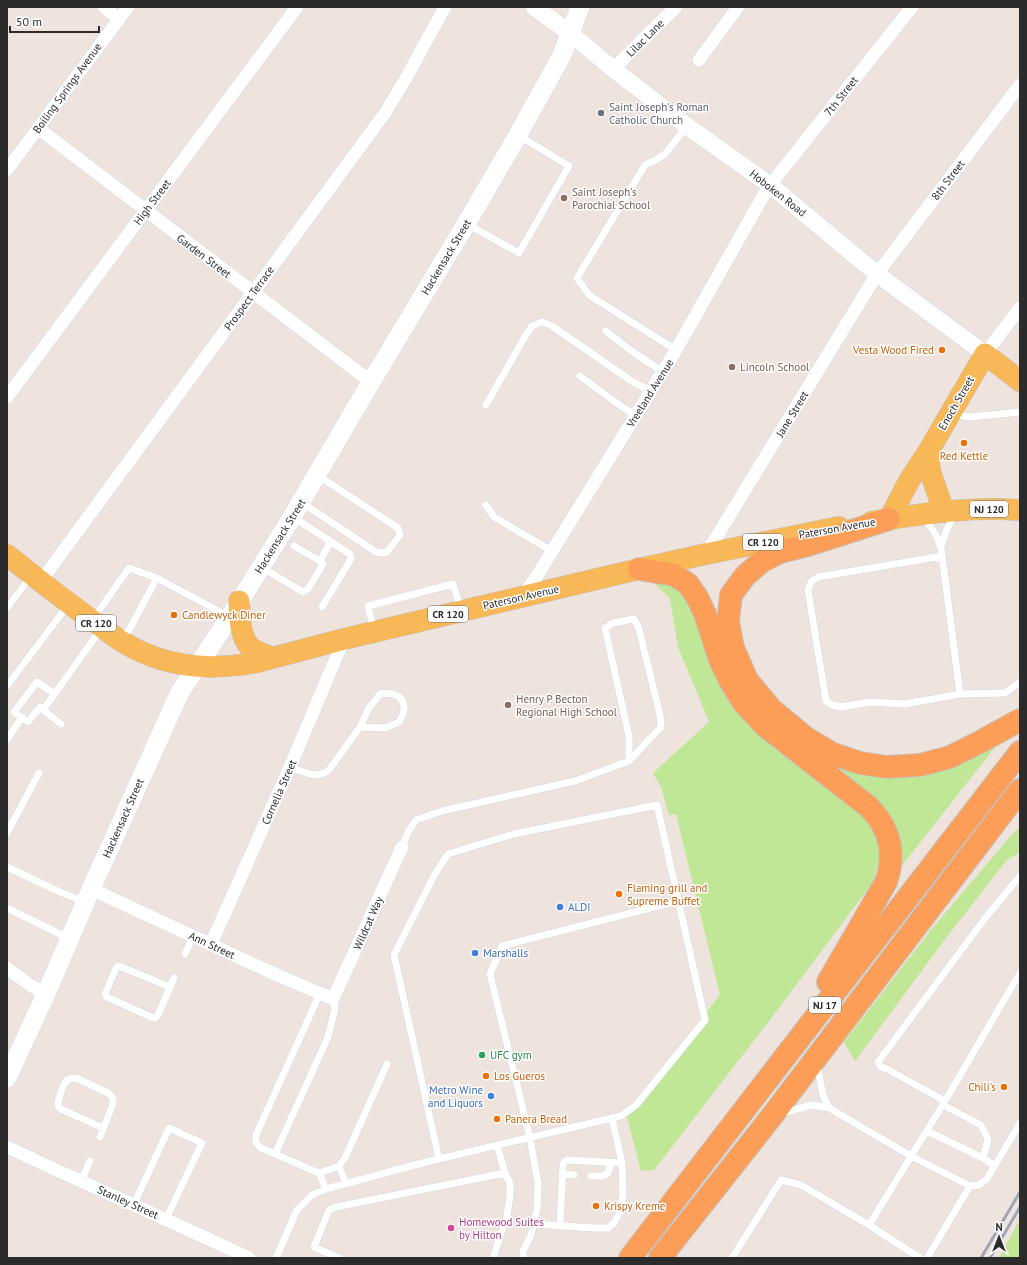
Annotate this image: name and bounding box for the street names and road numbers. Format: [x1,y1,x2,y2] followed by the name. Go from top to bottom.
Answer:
[623,16,667,60] street label: Lilac Lane
[30,40,105,136] street label: Boiling Springs Avenue
[821,73,861,119] street label: 7th Street
[928,157,968,203] street label: 8th Street
[747,167,809,220] street label: Hoboken Road
[130,176,174,227] street label: High Street
[418,216,474,297] street label: Hackensack Street
[174,231,234,281] street label: Garden Street
[221,263,277,333] street label: Prospect Terrace
[623,356,677,431] street label: Vreeland Avenue
[935,373,977,432] street label: Enoch Street
[772,388,811,440] street label: Jane Street
[251,496,309,576] street label: Hackensack Street
[970,501,1008,517] road number: NJ 120
[798,514,877,542] street label: Paterson Avenue
[743,534,783,550] road number: CR 120
[482,581,561,613] street label: Paterson Avenue
[428,606,468,622] road number: CR 120
[76,615,116,631] road number: CR 120
[258,757,300,827] street label: Cornelia Street
[99,776,147,860] street label: Hackensack Street
[350,893,386,952] street label: Wildcat Way
[187,928,238,962] street label: Ann Street
[809,997,841,1013] road number: NJ 17
[95,1182,161,1222] street label: Stanley Street

